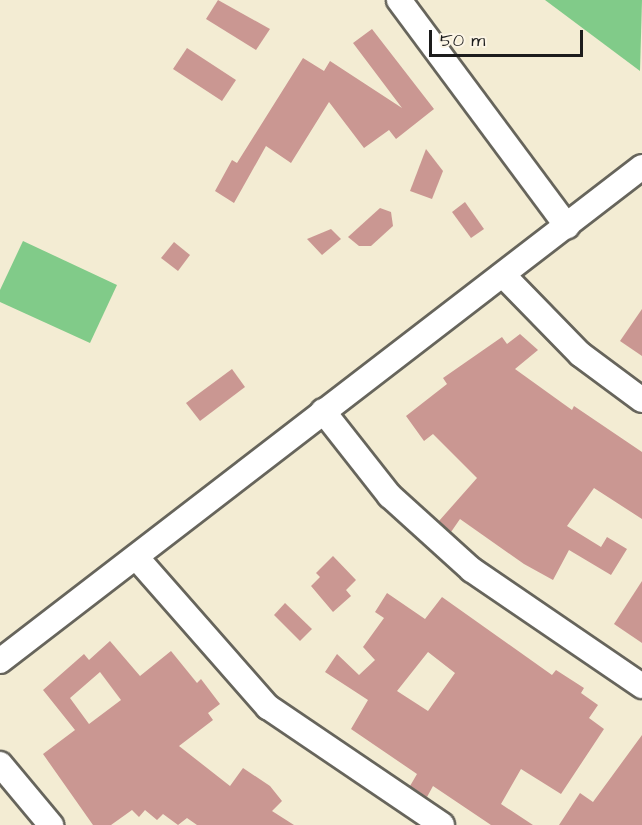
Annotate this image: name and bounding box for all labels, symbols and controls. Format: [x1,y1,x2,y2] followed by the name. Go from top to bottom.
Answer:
[432,18,586,56] scale bar
[440,28,485,53] text: 50 m

